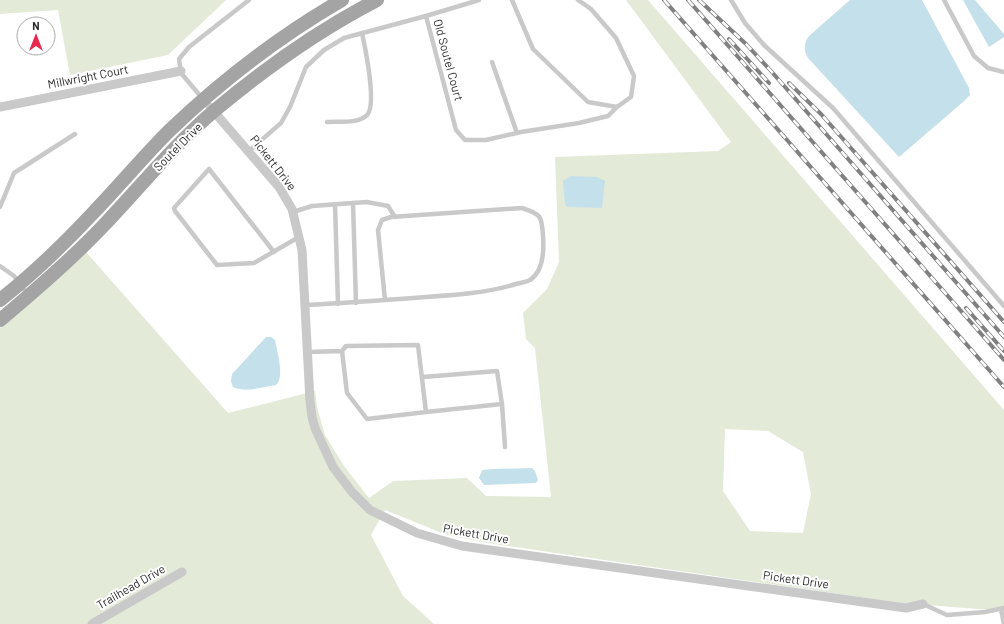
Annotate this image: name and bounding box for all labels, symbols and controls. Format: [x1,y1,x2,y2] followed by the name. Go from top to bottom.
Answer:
[16,16,56,56] north arrow
[431,17,467,102] street label: Old Soutel Court
[32,19,40,32] text: N
[46,61,129,91] street label: Millwright Court
[150,119,204,173] street label: Soutel Drive
[248,132,300,193] street label: Pickett Drive
[442,520,510,546] street label: Pickett Drive
[94,561,167,611] street label: Trailhead Drive
[762,567,830,591] street label: Pickett Drive

